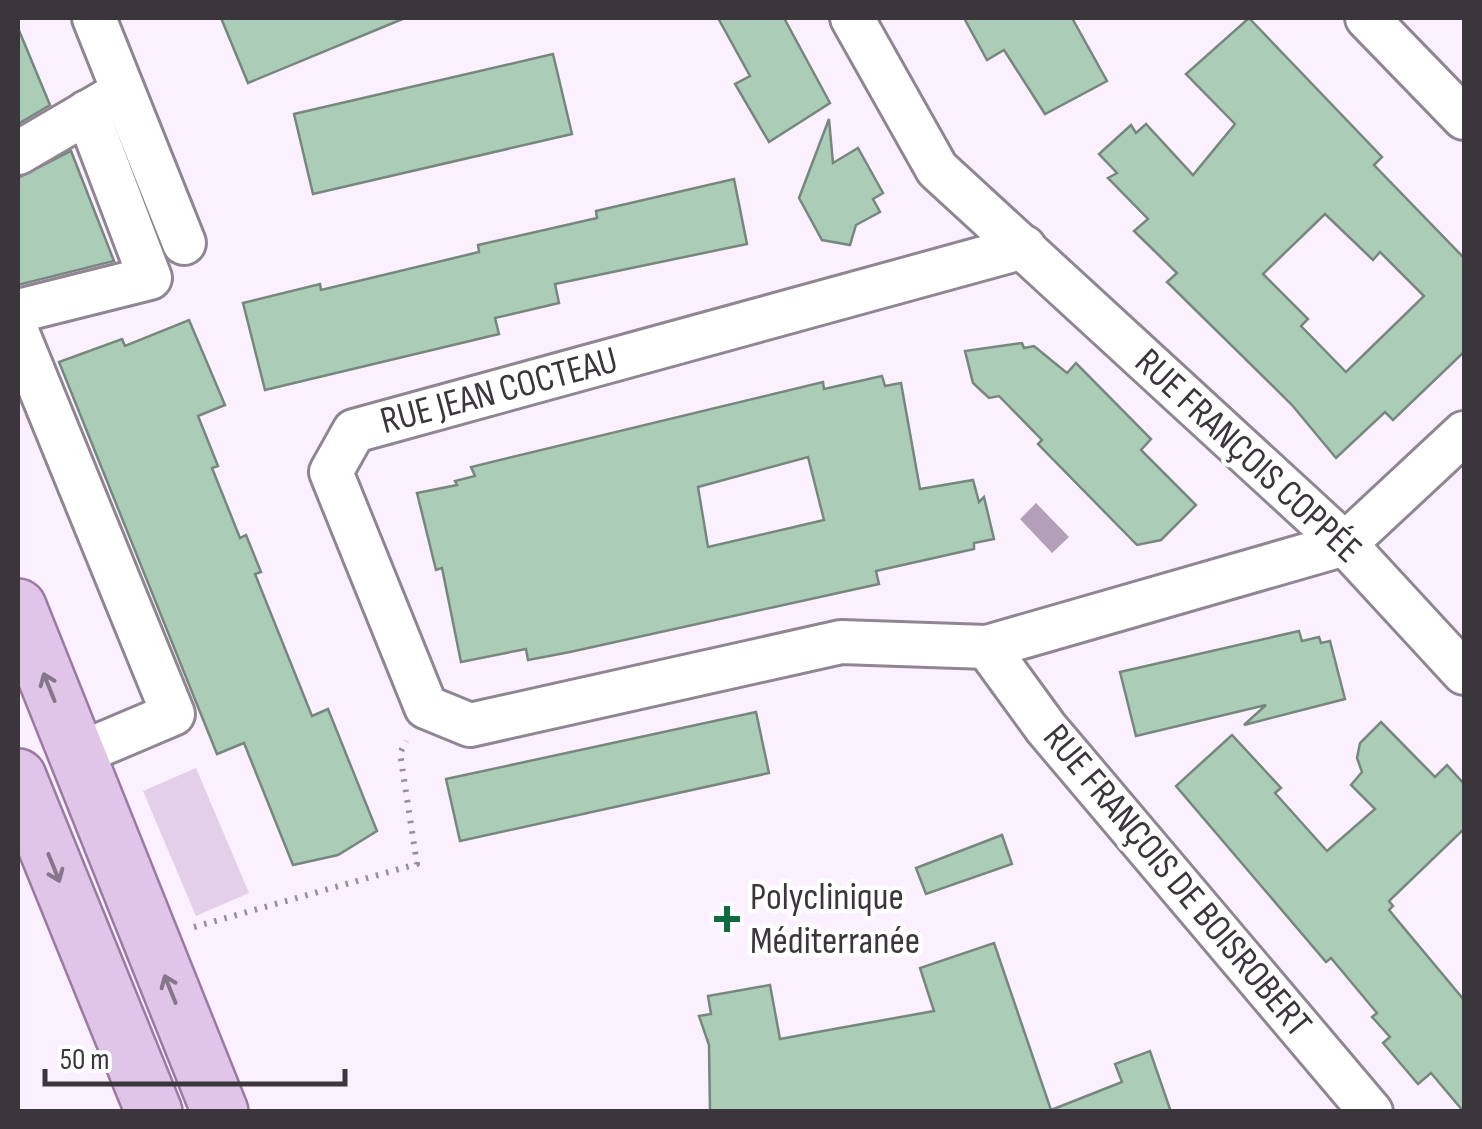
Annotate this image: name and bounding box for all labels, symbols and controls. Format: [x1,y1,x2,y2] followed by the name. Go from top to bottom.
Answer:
[376,338,622,444] street label: RUE JEAN COCTEAU
[1126,340,1370,572] street label: RUE FRANÇOIS COPPÉE
[39,673,57,703] one-way arrow
[1033,716,1321,1046] street label: RUE FRANÇOIS DE BOISROBERT
[46,852,64,882] one-way arrow
[750,875,920,964] place label: Polyclinique Méditerranée
[714,906,740,932] marker: Polyclinique Méditerranée
[160,974,178,1005] one-way arrow
[45,1024,345,1086] scale bar
[60,1042,109,1078] text: 50 m

